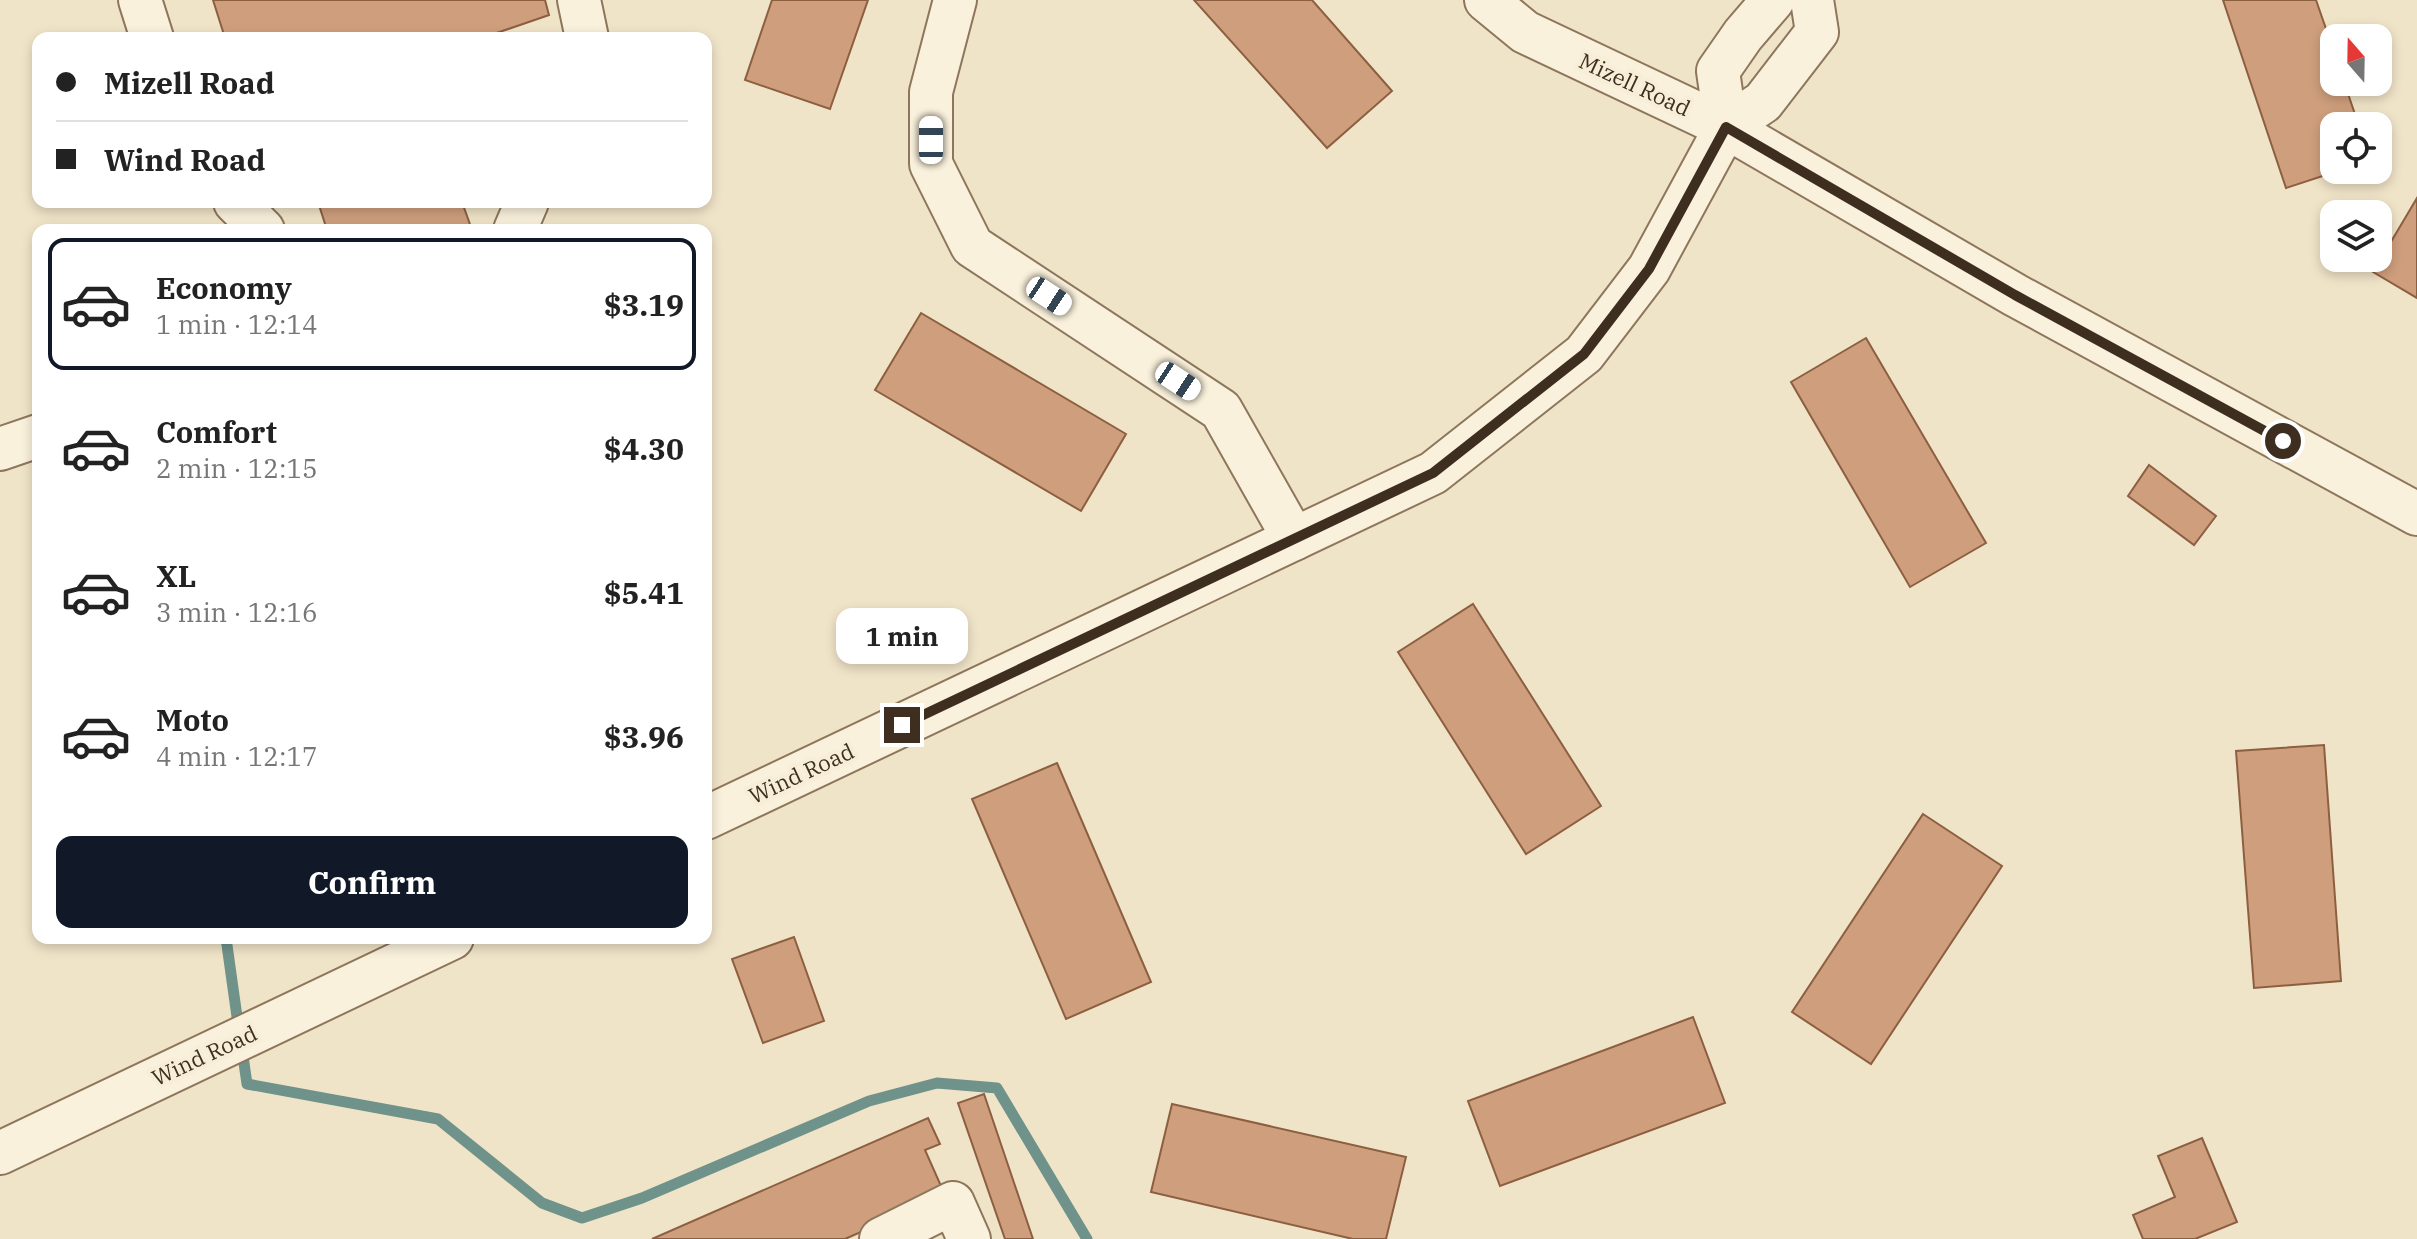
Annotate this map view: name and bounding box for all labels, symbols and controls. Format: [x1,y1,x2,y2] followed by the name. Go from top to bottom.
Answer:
[2320,24,2392,96] north arrow
[2320,24,2392,272] map controls
[1575,46,1695,122] street label: Mizell Road
[104,63,275,102] text: Mizell Road
[2320,112,2392,184] button: locate
[919,116,943,164] car
[104,140,265,179] text: Wind Road
[2320,200,2392,272] button: layers
[60,268,132,340] icon: car
[156,268,292,307] text: Economy
[1022,273,1076,319] car
[604,285,684,324] text: $3.19
[156,307,318,341] text: 1 min · 12:14
[1151,358,1205,404] car
[60,412,132,484] icon: car
[156,412,277,451] text: Comfort
[2265,423,2301,459] route start
[604,429,684,468] text: $4.30
[156,451,318,485] text: 2 min · 12:15
[60,556,132,628] icon: car
[156,556,196,595] text: XL
[604,573,684,612] text: $5.41
[156,595,318,629] text: 3 min · 12:16
[836,609,968,665] callout: 1 min
[866,619,938,653] text: 1 min
[60,700,132,772] icon: car
[156,700,229,739] text: Moto
[884,707,920,743] route end
[604,717,684,756] text: $3.96
[744,736,858,810] street label: Wind Road
[156,739,318,773] text: 4 min · 12:17
[56,836,688,928] button: Confirm
[147,1018,261,1092] street label: Wind Road

